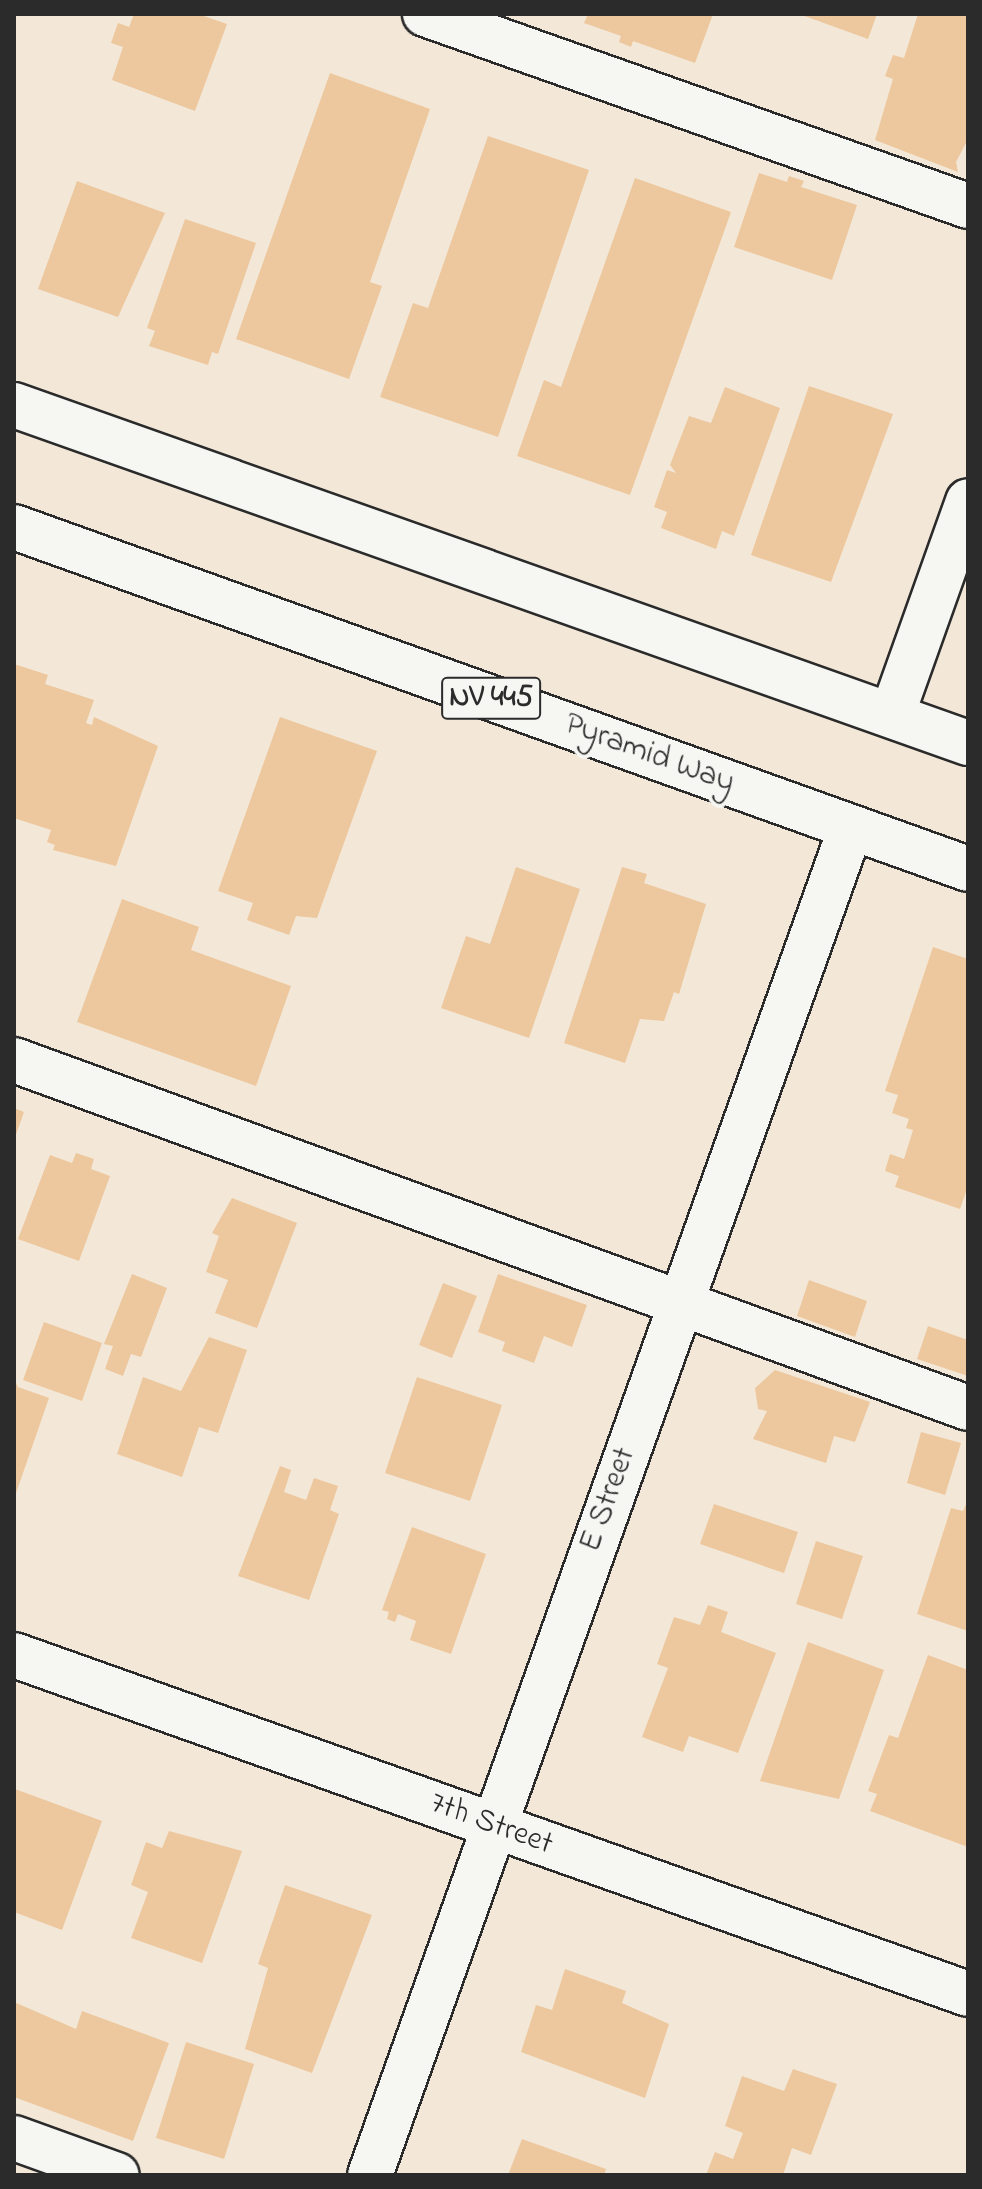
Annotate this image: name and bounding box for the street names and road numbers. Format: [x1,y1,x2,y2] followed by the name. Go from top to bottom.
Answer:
[441,672,541,724] road number: NV 445
[559,707,739,803] street label: Pyramid Way
[572,1443,646,1557] street label: E Street
[424,1785,558,1865] street label: 7th Street

